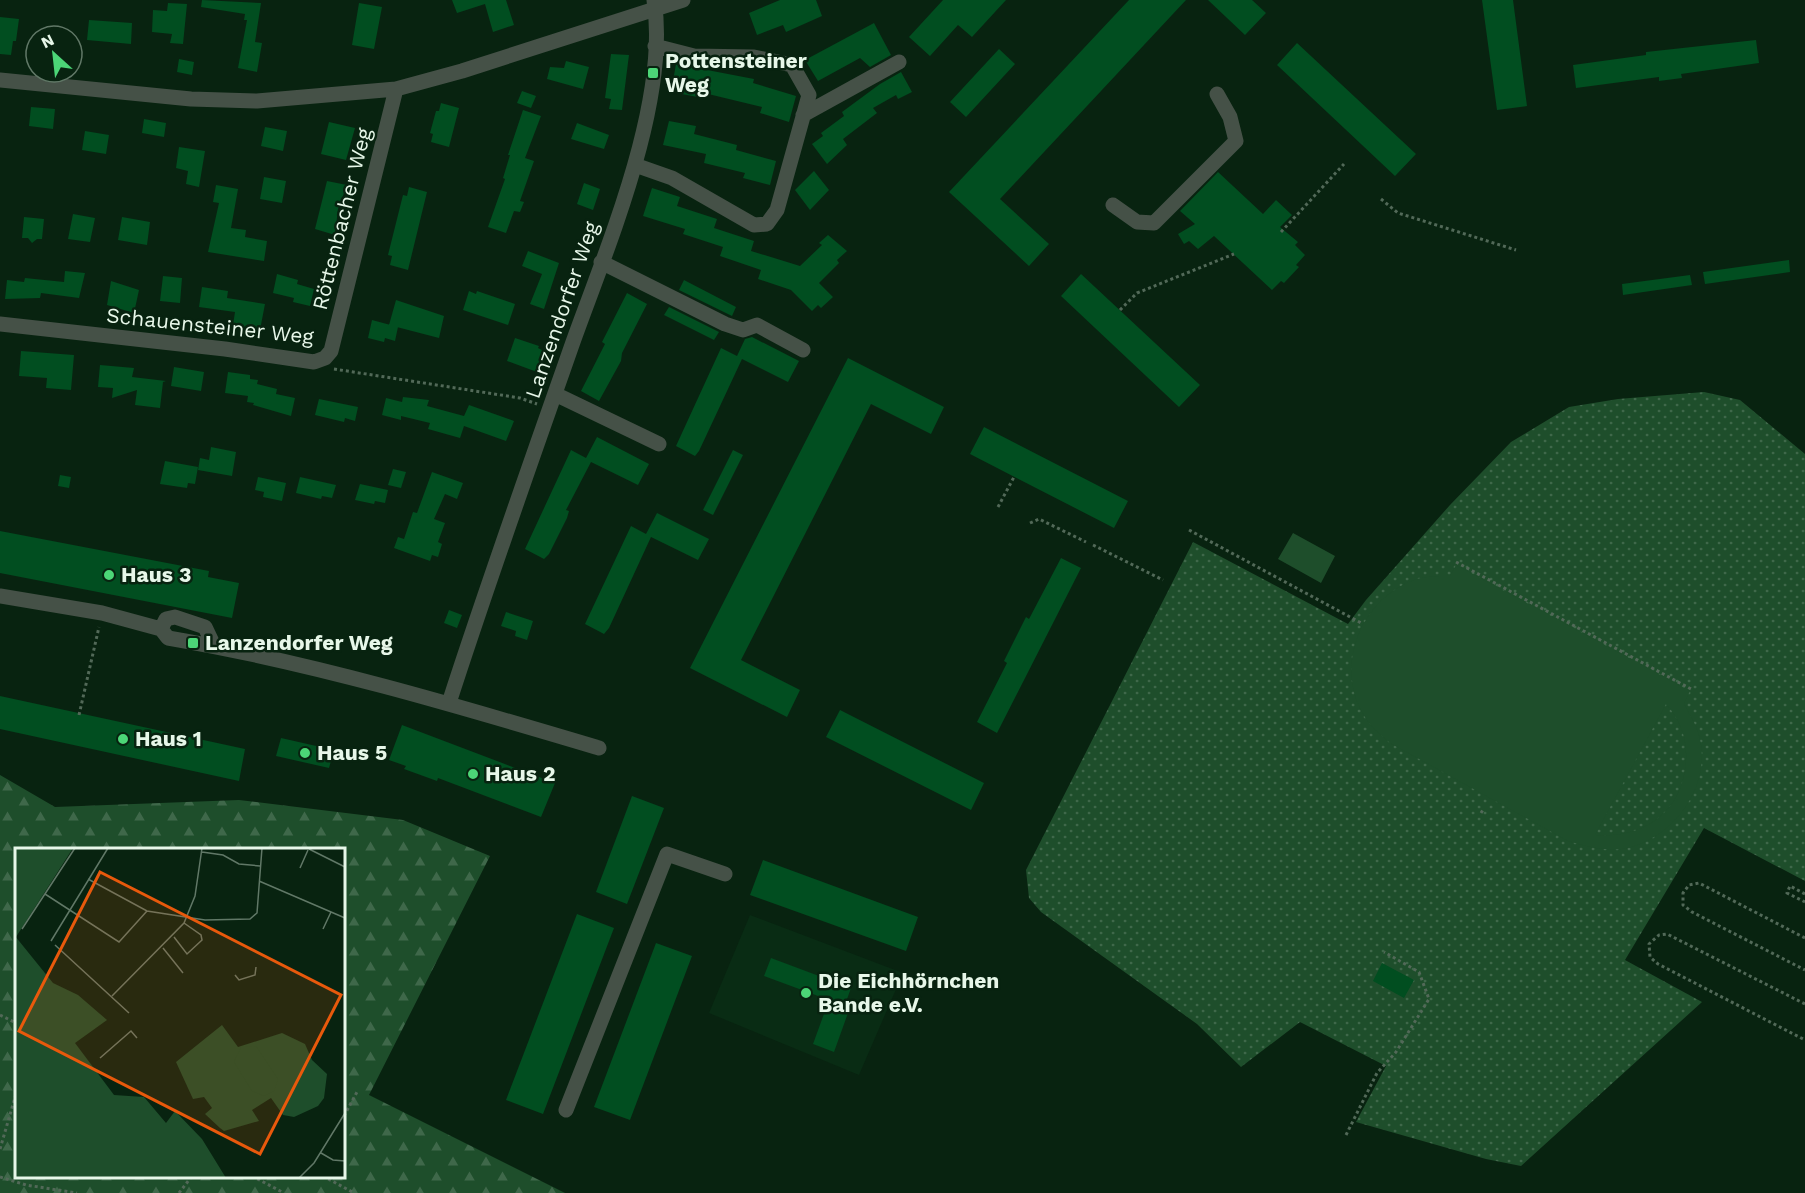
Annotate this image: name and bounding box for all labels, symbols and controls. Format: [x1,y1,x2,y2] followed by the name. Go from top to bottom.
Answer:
[24,24,84,84] north arrow
[38,30,57,52] text: N
[665,48,807,97] place label: Pottensteiner Weg
[646,66,660,80] marker: Pottensteiner Weg
[307,124,376,313] street label: Röttenbacher Weg
[520,217,604,402] street label: Lanzendorfer Weg
[105,302,316,349] street label: Schauensteiner Weg
[121,562,191,587] place label: Haus 3
[102,568,116,582] marker: Haus 3
[205,630,393,655] place label: Lanzendorfer Weg
[186,636,200,650] marker: Lanzendorfer Weg
[135,726,202,751] place label: Haus 1
[116,732,130,746] marker: Haus 1
[317,740,387,765] place label: Haus 5
[298,746,312,760] marker: Haus 5
[485,761,555,786] place label: Haus 2
[466,767,480,781] marker: Haus 2
[15,848,345,1178] inset map
[818,968,999,1017] place label: Die Eichhörnchen Bande e.V.
[799,986,813,1000] marker: Die Eichhörnchen Bande e.V.

